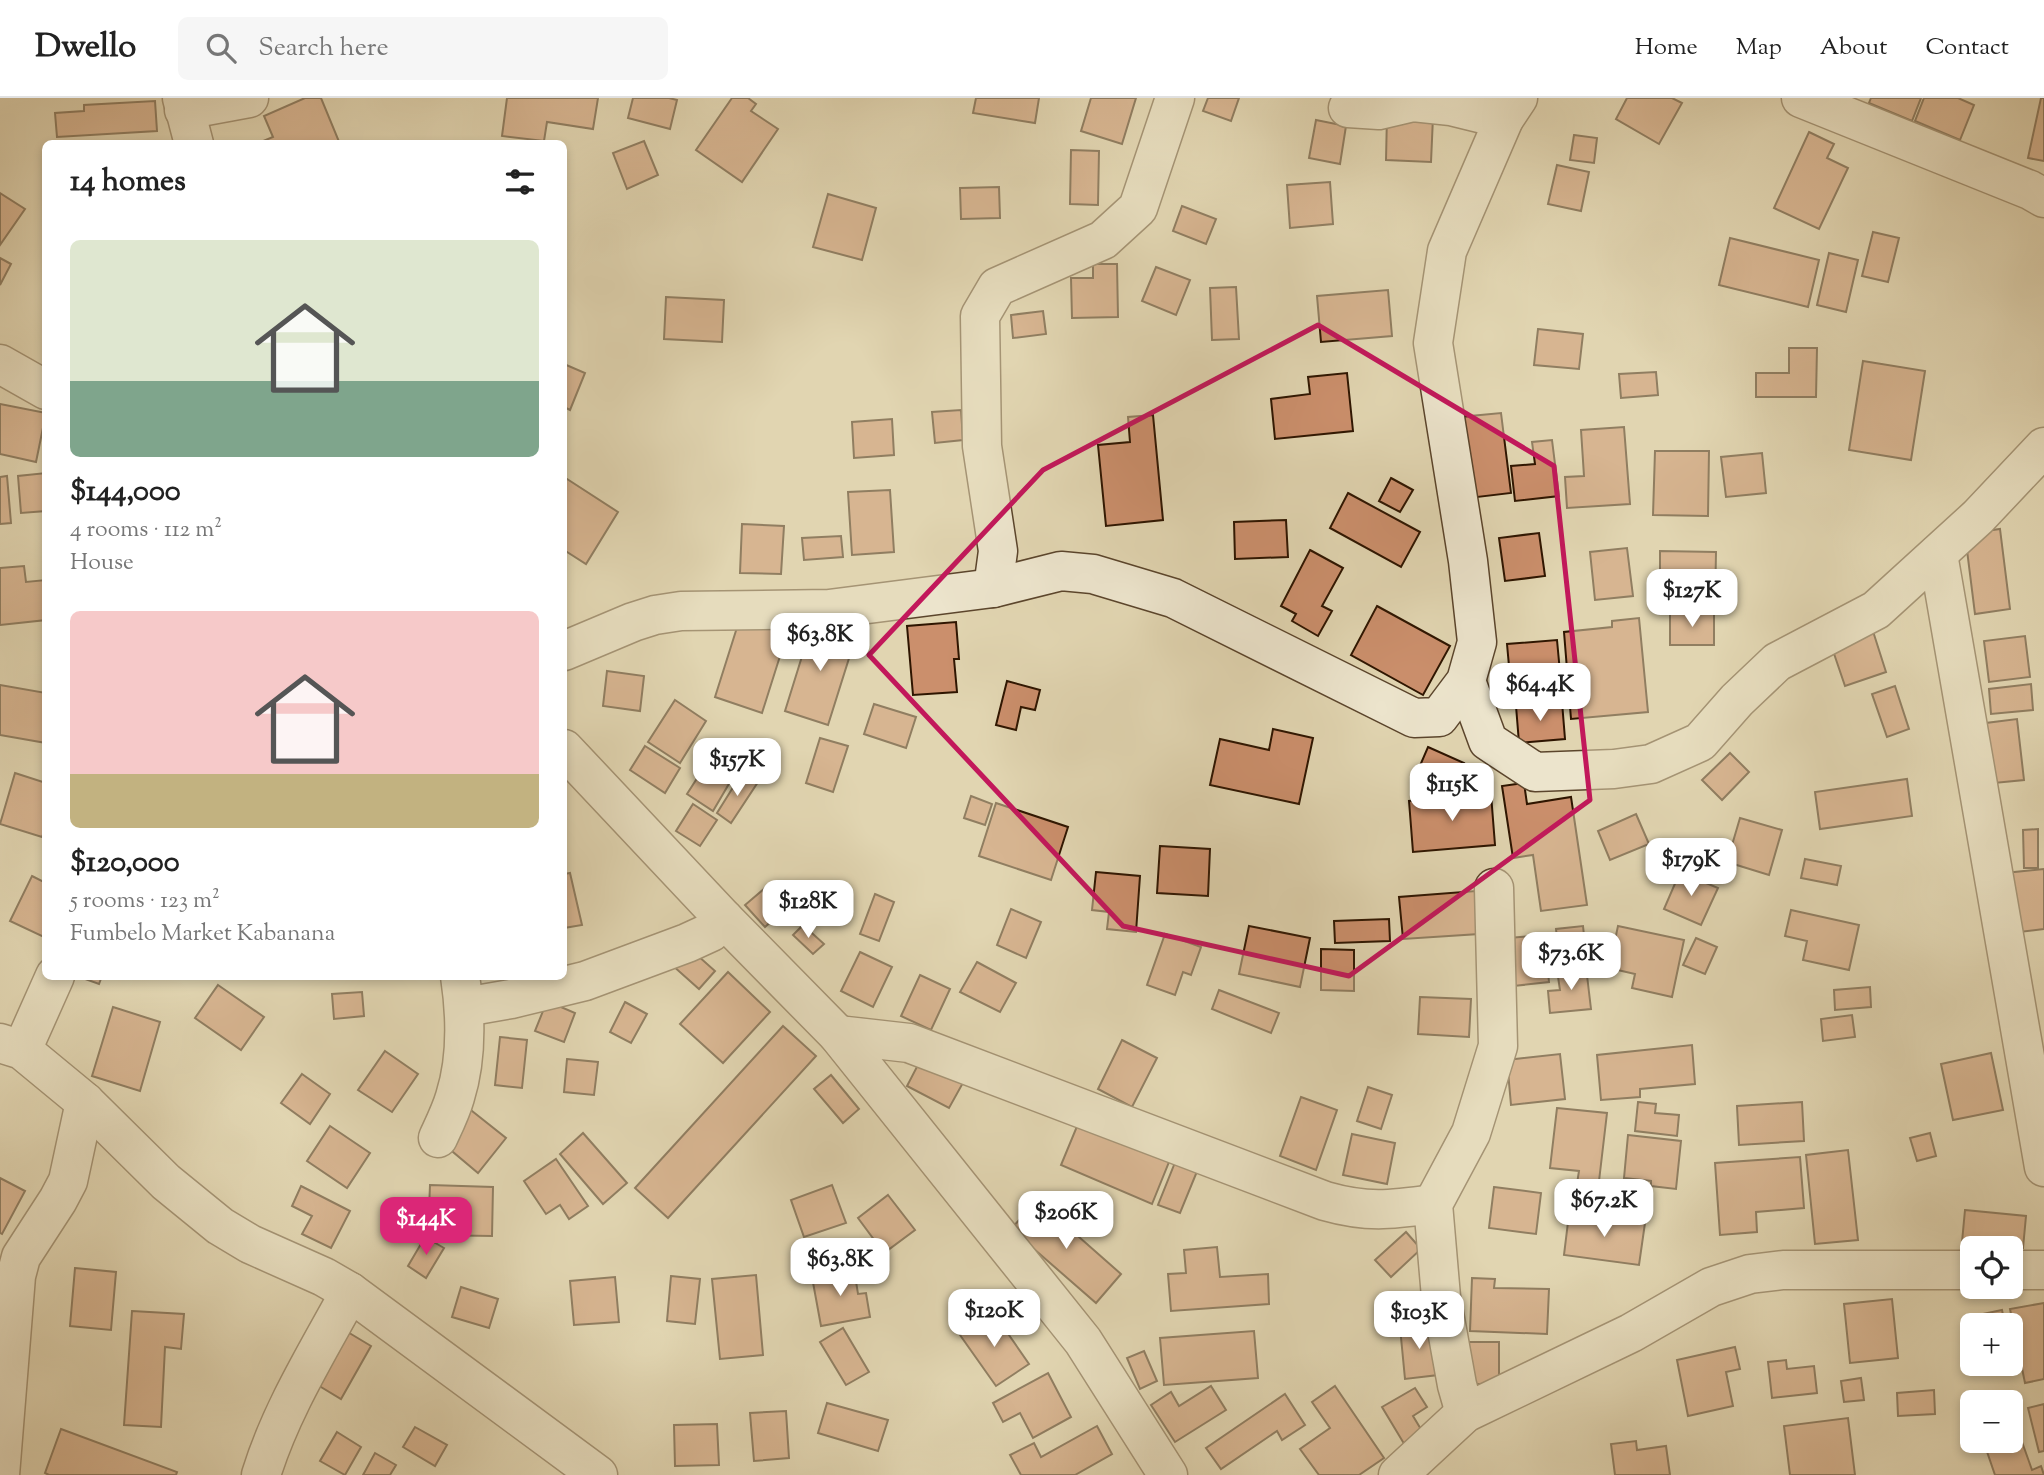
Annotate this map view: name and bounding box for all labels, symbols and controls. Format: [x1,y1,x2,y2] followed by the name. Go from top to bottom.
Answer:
[178,17,668,80] search box
[35,24,136,72] text: Dwello
[202,29,240,67] icon: search
[258,30,389,67] text: Search here
[1635,31,1698,65] text: Home
[1736,31,1782,65] text: Map
[1820,31,1887,65] text: About
[1925,31,2009,65] text: Contact
[70,161,186,204] text: 14 homes
[501,163,539,201] icon: filters
[242,285,368,411] icon: home
[70,471,181,514] text: $144,000
[70,514,222,547] text: 4 rooms · 112 m²
[70,547,134,580] text: House
[1643,570,1741,629] pin: $127K
[1662,575,1722,608] text: $127K
[763,614,877,673] pin: $63.8K
[787,619,853,652] text: $63.8K
[242,656,368,782] icon: home
[1483,664,1597,723] pin: $64.4K
[1506,669,1574,702] text: $64.4K
[688,738,786,798] pin: $157K
[709,744,765,777] text: $157K
[1403,764,1501,823] pin: $115K
[1426,769,1478,802] text: $115K
[1642,838,1740,898] pin: $179K
[70,842,180,885] text: $120,000
[1662,844,1721,877] text: $179K
[759,880,857,940] pin: $128K
[70,885,220,918] text: 5 rooms · 123 m²
[779,886,838,919] text: $128K
[70,918,335,951] text: Fumbelo Market Kabanana
[1514,932,1628,992] pin: $73.6K
[1538,938,1604,971] text: $73.6K
[1547,1180,1661,1239] pin: $67.2K
[1570,1185,1638,1218] text: $67.2K
[1017,1192,1115,1251] pin: $206K
[1034,1197,1098,1230] text: $206K
[377,1198,475,1257] pin: $144K
[396,1203,456,1236] text: $144K
[1960,1236,2023,1453] map controls
[1960,1236,2023,1299] button: locate
[783,1238,897,1298] pin: $63.8K
[807,1244,873,1277] text: $63.8K
[945,1290,1043,1349] pin: $120K
[1370,1292,1468,1351] pin: $103K
[964,1295,1024,1328] text: $120K
[1390,1297,1448,1330] text: $103K
[1960,1313,2023,1376] button: +
[1960,1390,2023,1453] button: −

